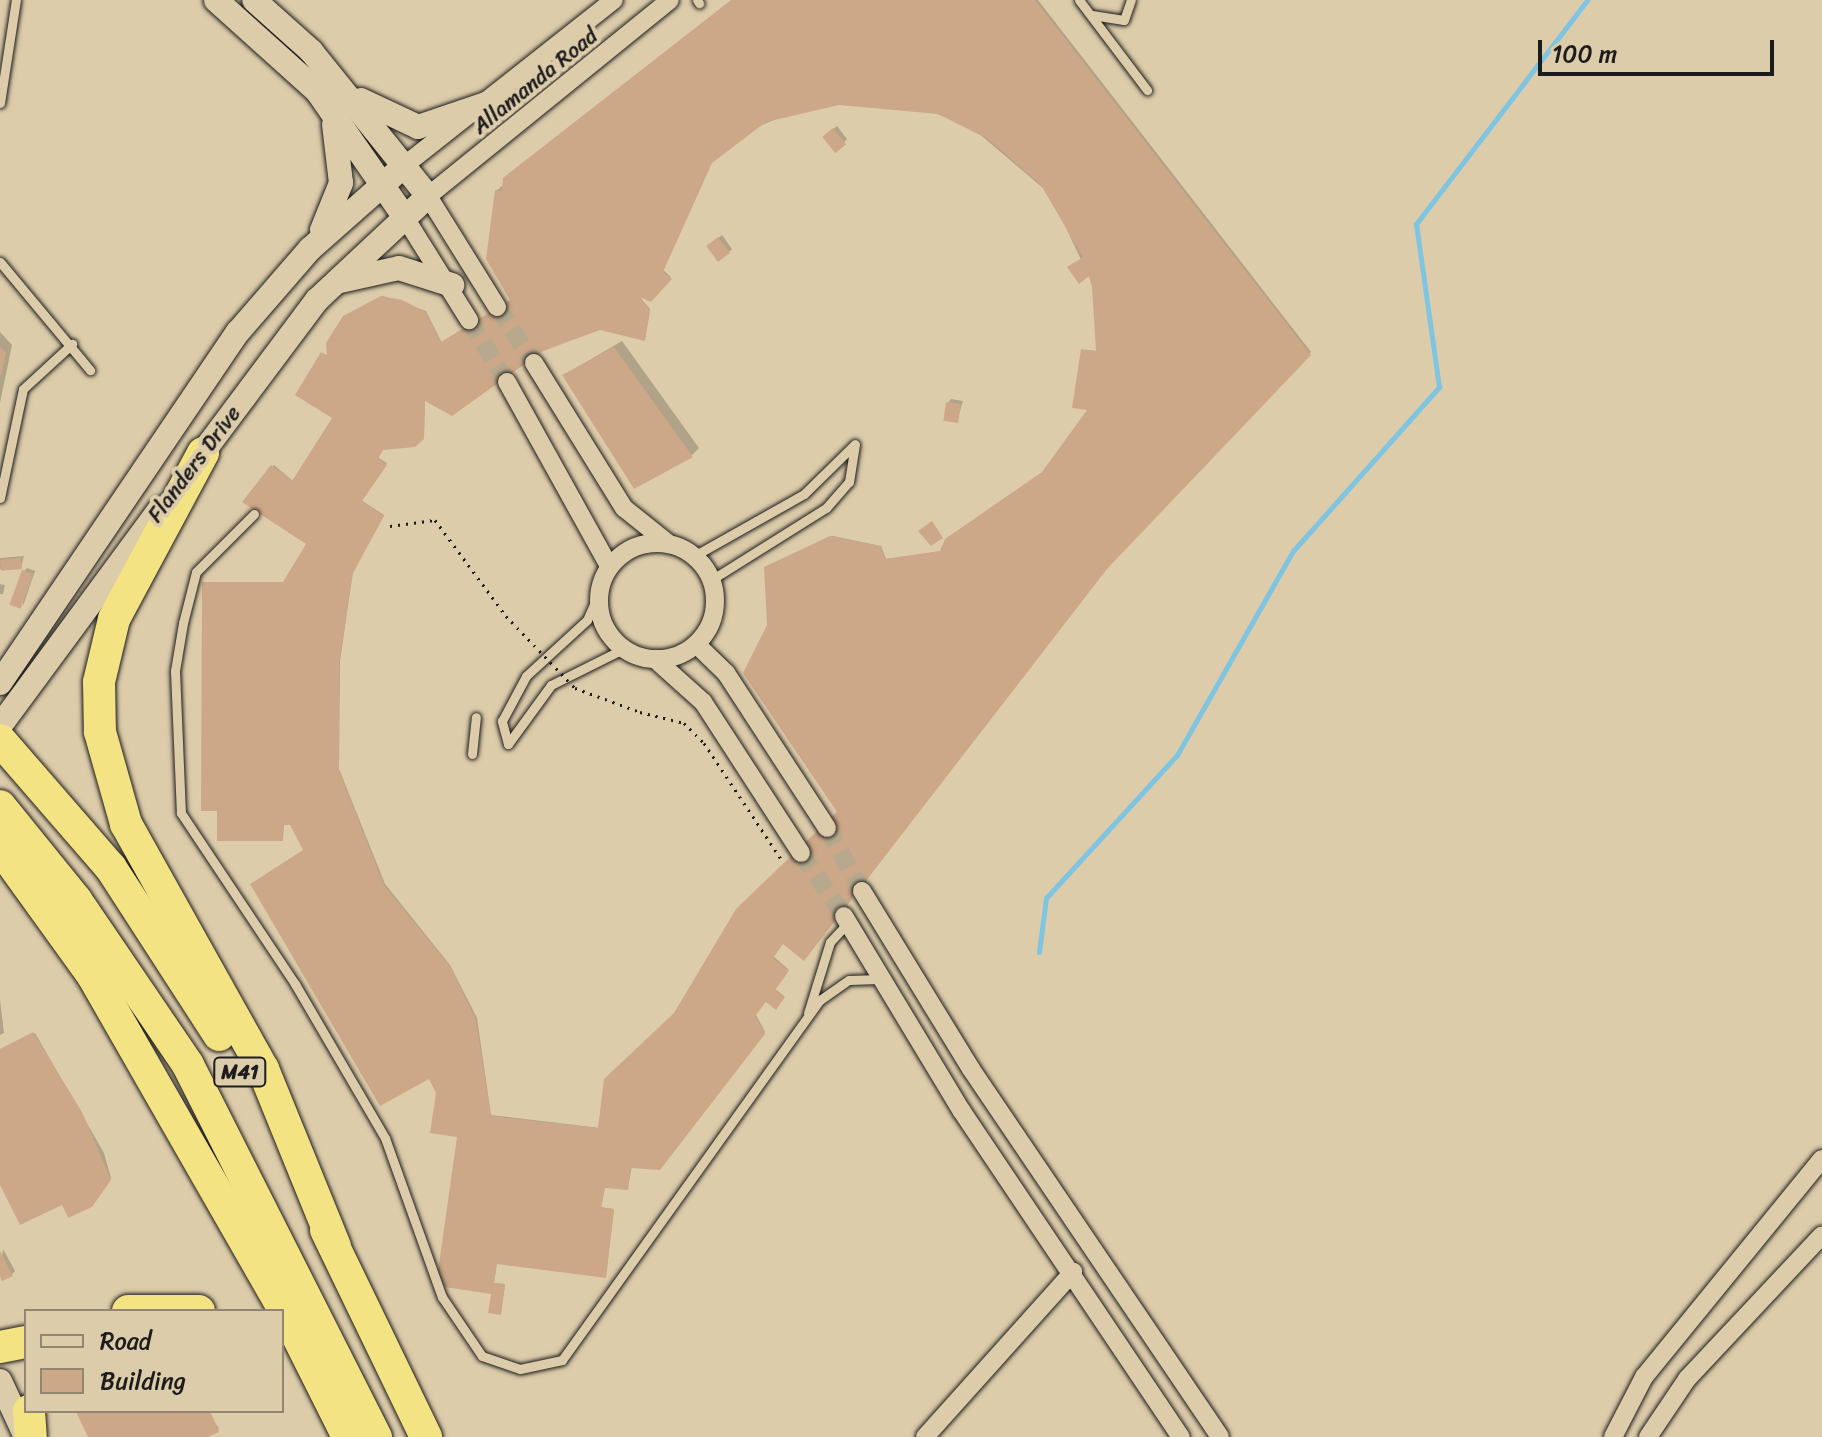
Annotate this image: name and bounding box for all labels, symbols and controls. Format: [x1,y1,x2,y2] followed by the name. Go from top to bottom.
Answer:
[467,22,603,140] street label: Allamanda Road
[1542,24,1778,74] scale bar
[1552,33,1617,75] text: 100 m
[142,401,246,527] street label: Flanders Drive
[212,1056,268,1088] road number: M41
[24,1309,284,1413] legend
[100,1320,151,1362] text: Road
[100,1360,186,1402] text: Building

